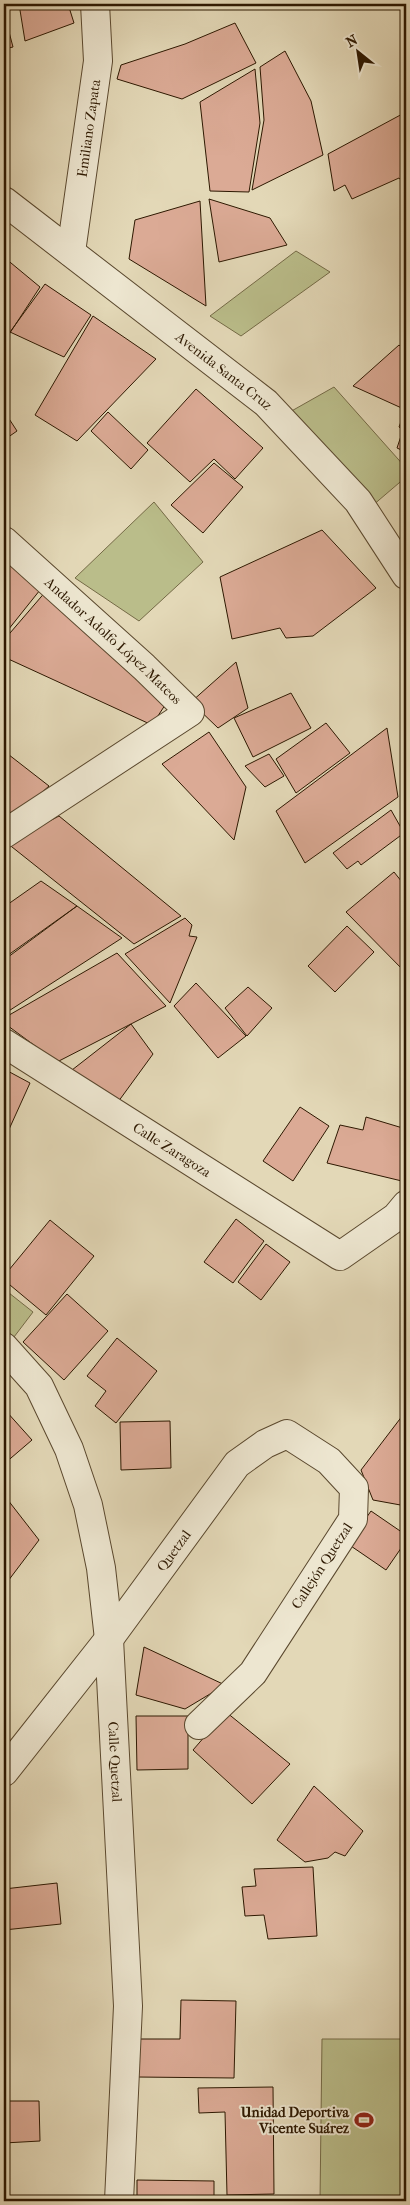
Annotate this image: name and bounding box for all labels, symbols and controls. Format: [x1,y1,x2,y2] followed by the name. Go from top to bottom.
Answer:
[332,28,382,78] north arrow
[343,31,361,51] text: N
[73,78,104,178] street label: Emiliano Zapata
[172,328,276,413] street label: Avenida Santa Cruz
[41,573,185,708] street label: Andador Adolfo López Mateos
[130,1119,215,1181] street label: Calle Zaragoza
[288,1520,356,1612] street label: Callejón Quetzal
[153,1526,195,1575] street label: Quetzal
[105,1721,126,1803] street label: Calle Quetzal
[240,2104,350,2137] place label: Unidad Deportiva Vicente Suárez
[353,2109,375,2131] sports icon: Unidad Deportiva Vicente Suárez

